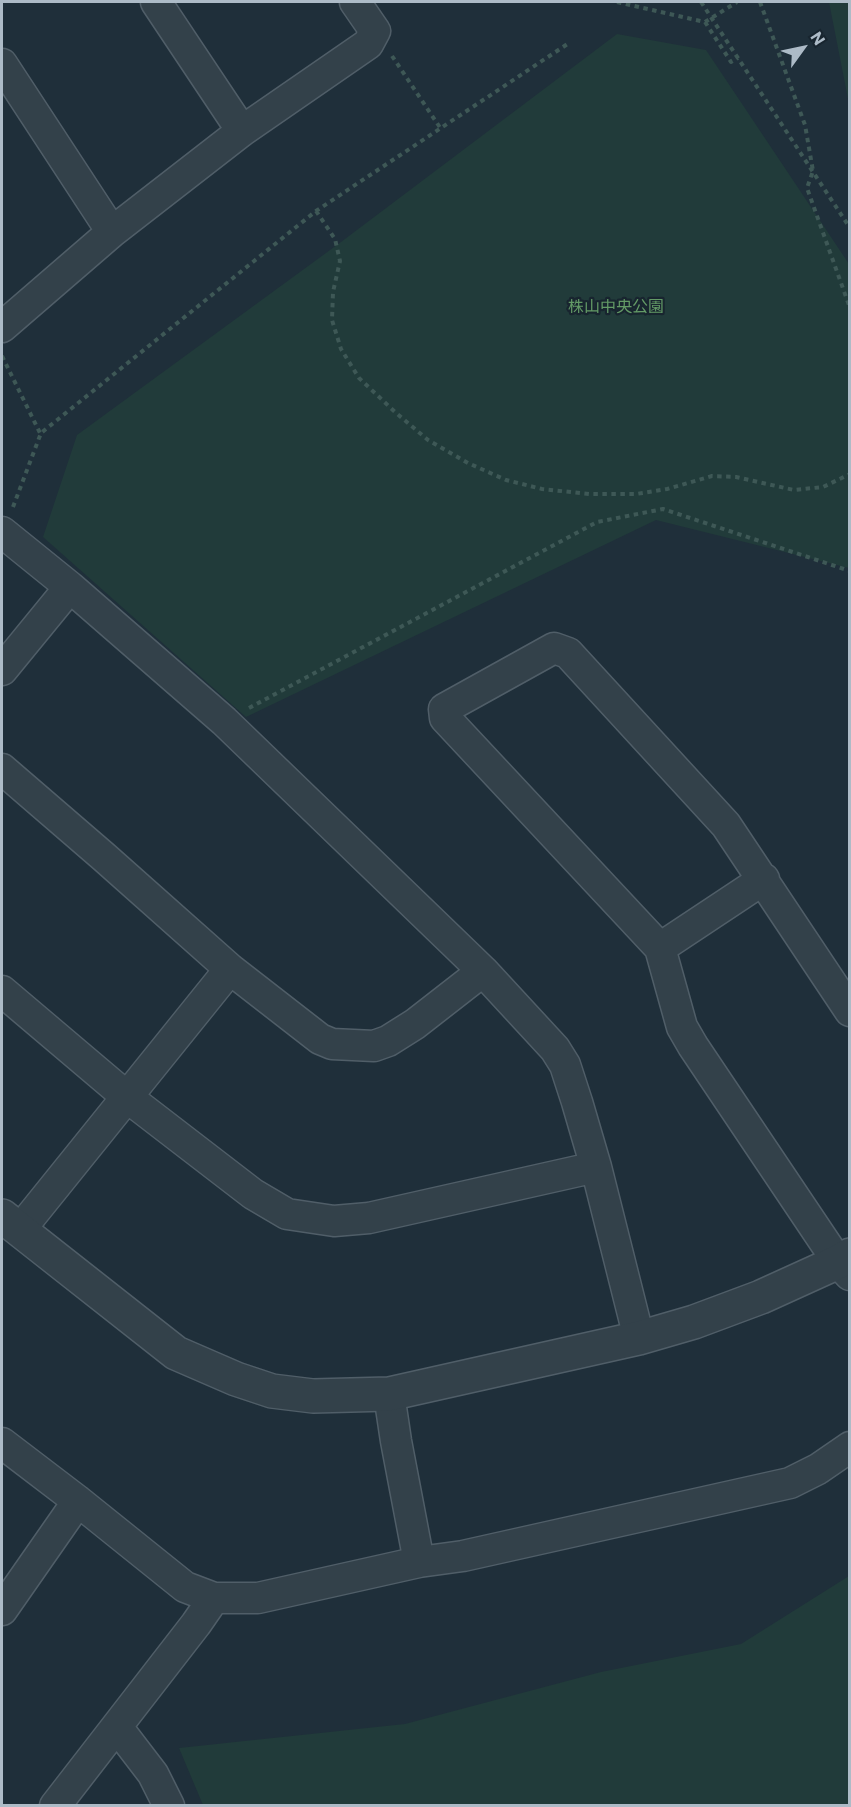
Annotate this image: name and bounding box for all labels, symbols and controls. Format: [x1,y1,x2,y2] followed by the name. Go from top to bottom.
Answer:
[773,18,833,78] north arrow
[807,28,830,48] text: N
[568,297,664,317] park label: 株山中央公園

